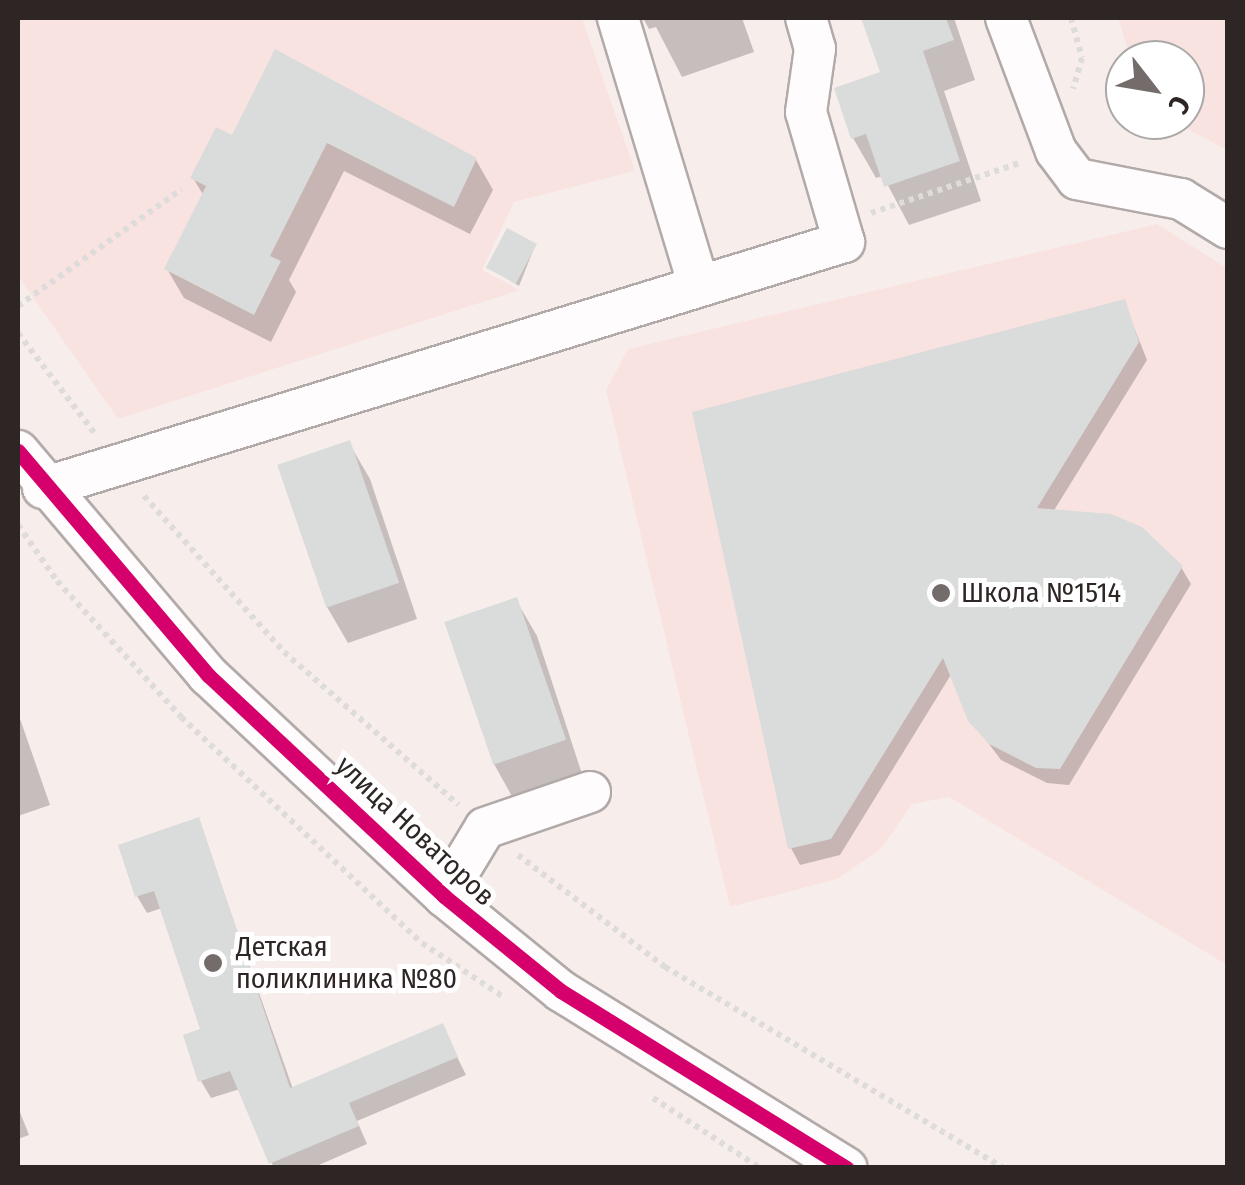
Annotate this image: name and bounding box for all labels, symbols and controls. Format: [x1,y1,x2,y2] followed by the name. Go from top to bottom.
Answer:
[1105,40,1205,140] north arrow
[1162,90,1197,119] text: С
[961,576,1121,610] place label: Школа №1514
[930,582,952,604] marker: Школа №1514
[329,749,501,913] street label: улица Новаторов
[236,930,457,996] place label: Детская поликлиника №80
[200,950,226,976] marker: Детская поликлиника №80

